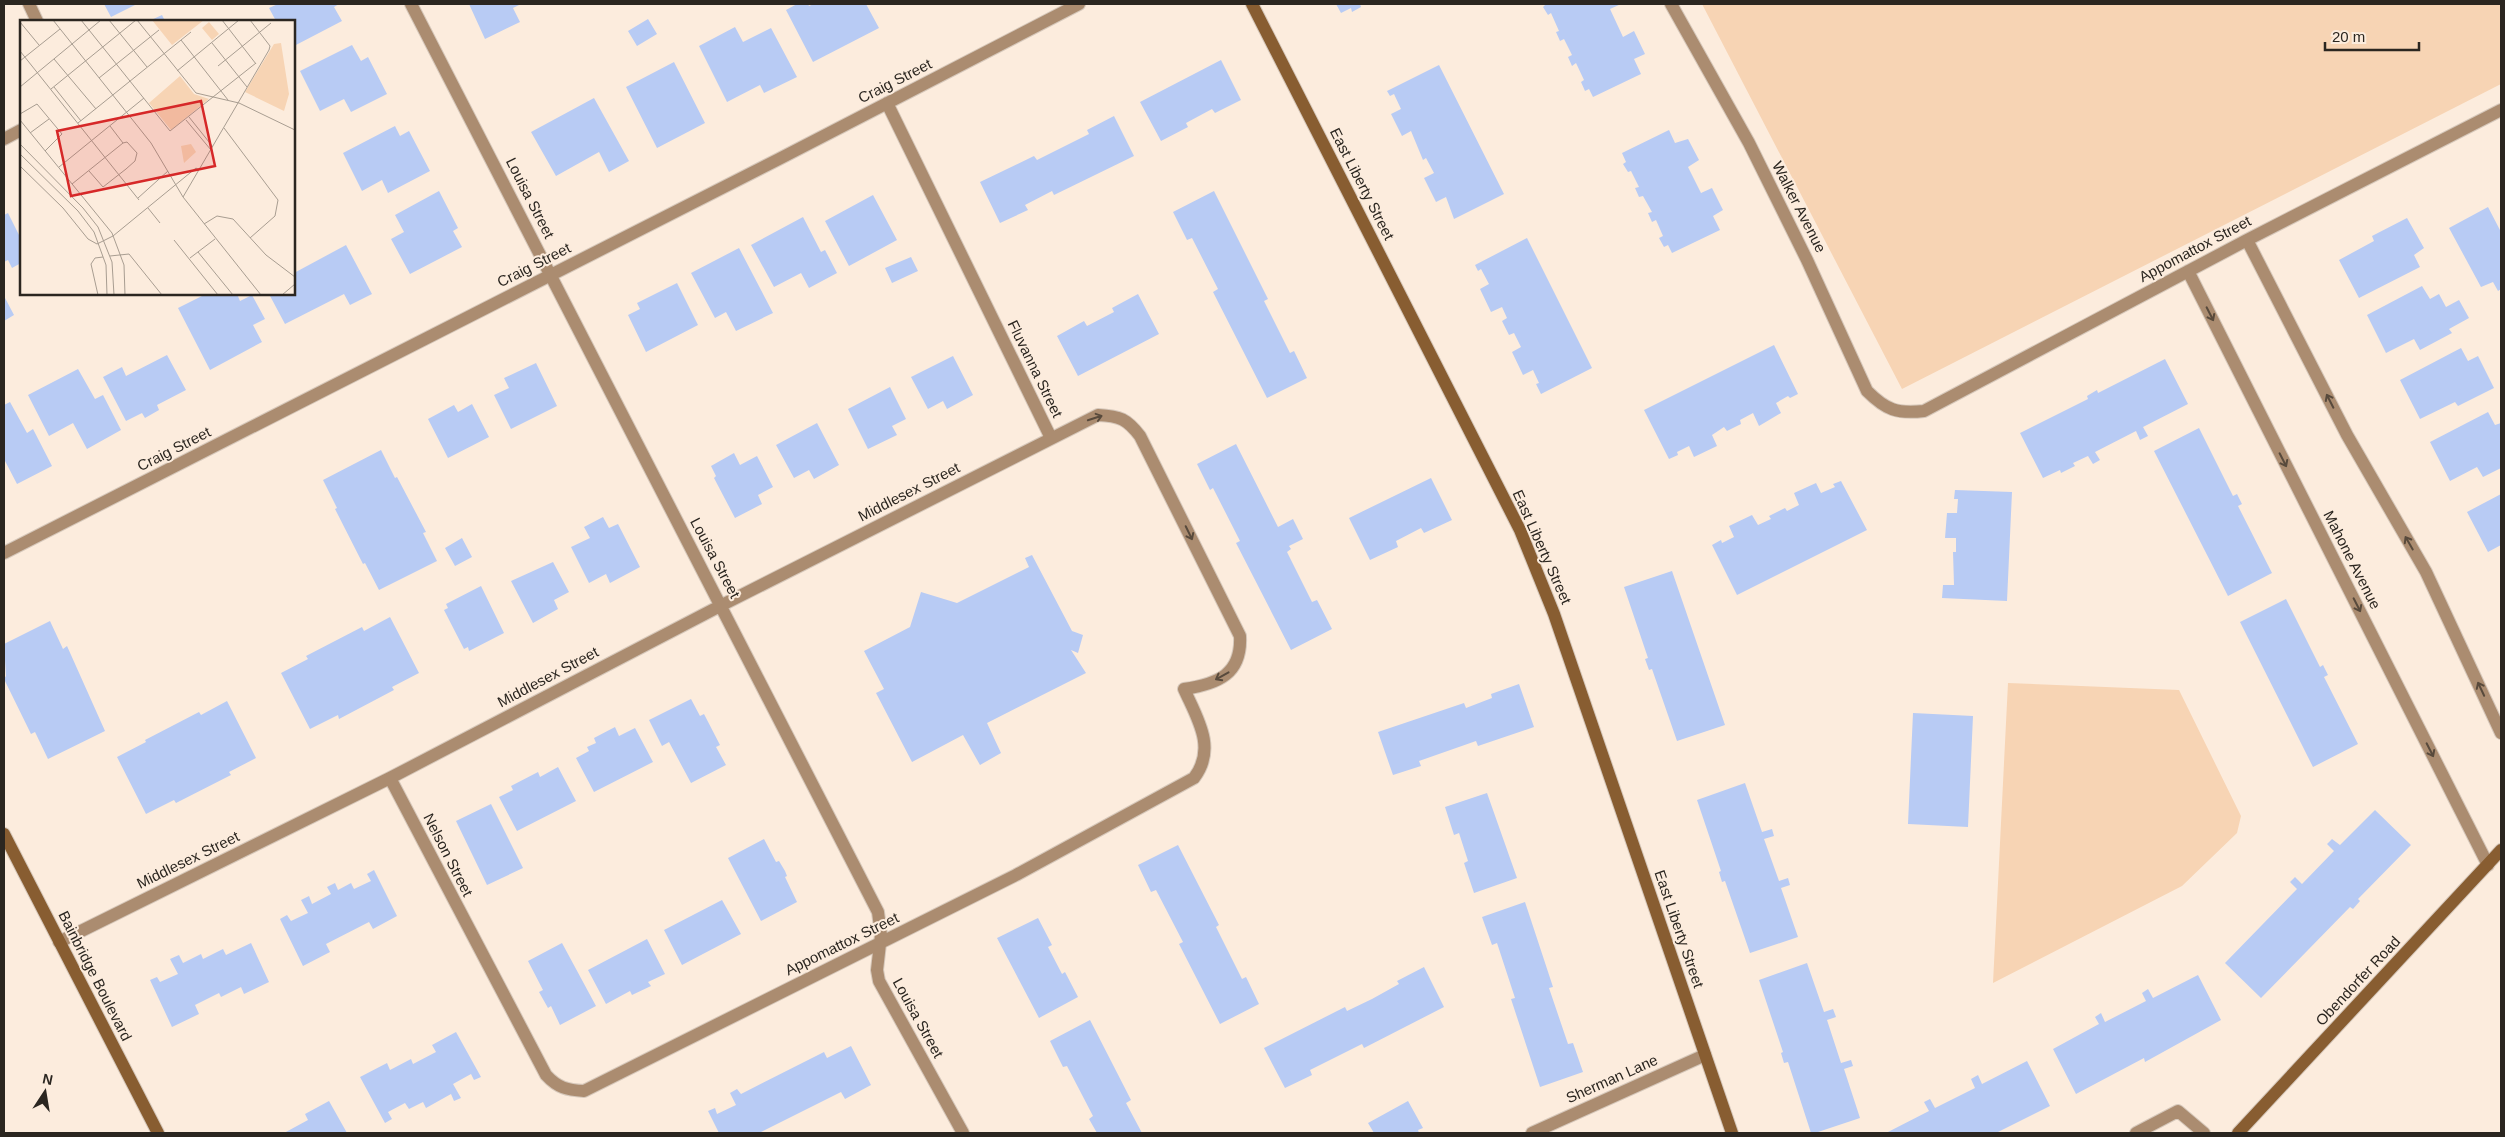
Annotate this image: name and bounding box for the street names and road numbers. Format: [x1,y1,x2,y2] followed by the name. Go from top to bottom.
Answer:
[855,54,935,106] street label: Craig Street
[1327,125,1398,243] street label: East Liberty Street
[503,155,558,242] street label: Louisa Street
[1769,158,1830,255] street label: Walker Avenue
[2136,212,2254,285] street label: Appomattox Street
[494,238,574,290] street label: Craig Street
[1005,317,1067,421] street label: Fluvanna Street
[134,422,214,474] street label: Craig Street
[855,458,963,524] street label: Middlesex Street
[1510,487,1576,607] street label: East Liberty Street
[2320,508,2385,612] street label: Mahone Avenue
[687,515,744,602] street label: Louisa Street
[494,642,602,710] street label: Middlesex Street
[420,810,477,900] street label: Nelson Street
[134,827,242,892] street label: Middlesex Street
[1651,868,1708,991] street label: East Liberty Street
[55,908,136,1044] street label: Bainbridge Boulevard
[782,908,902,978] street label: Appomattox Street
[2312,932,2403,1029] street label: Obendorfer Road
[890,975,948,1061] street label: Louisa Street
[1563,1051,1660,1106] street label: Sherman Lane

